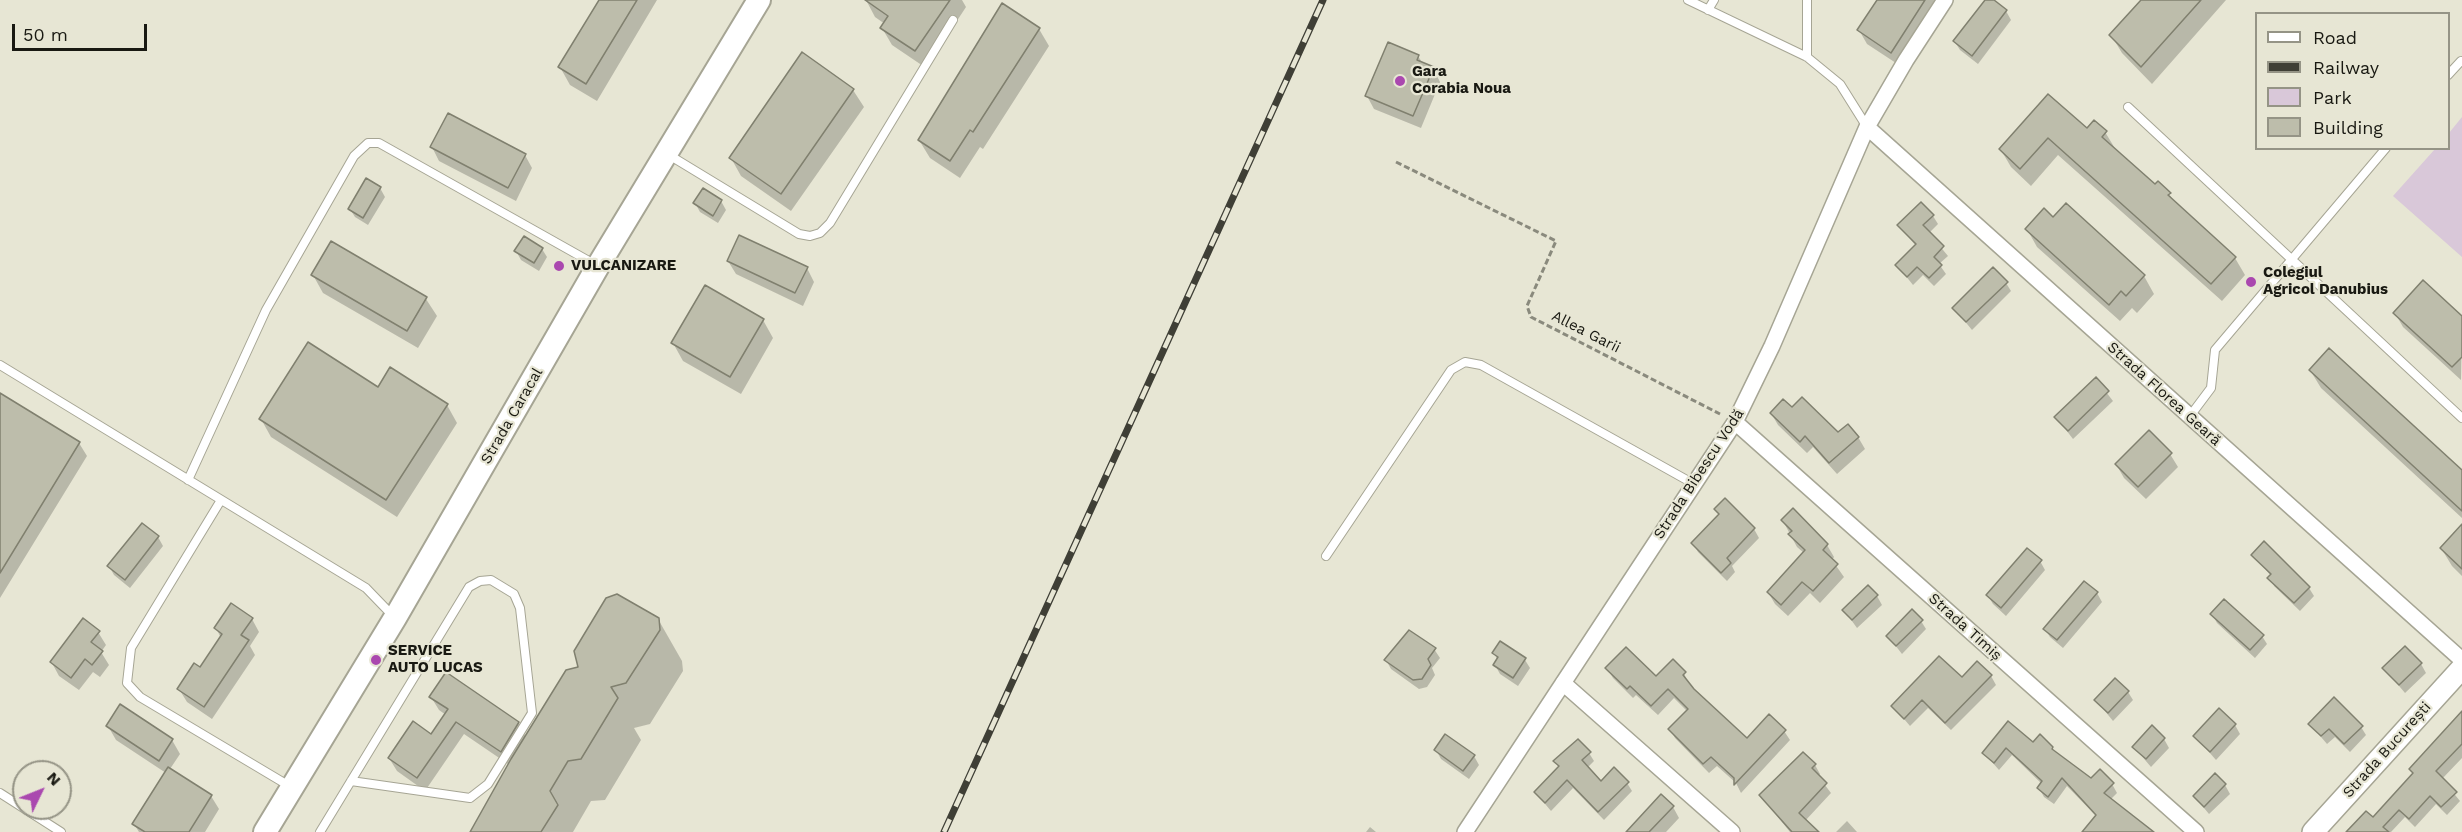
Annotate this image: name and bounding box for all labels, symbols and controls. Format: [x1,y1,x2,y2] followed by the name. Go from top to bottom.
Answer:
[15,12,150,50] scale bar
[2255,12,2450,150] legend
[23,24,68,45] text: 50 m
[2313,27,2357,48] text: Road
[2313,57,2379,78] text: Railway
[1412,63,1511,98] place label: Gara Corabia Noua
[1393,74,1407,88] marker: Gara Corabia Noua
[2313,87,2352,108] text: Park
[2313,117,2383,138] text: Building
[571,257,676,275] place label: VULCANIZARE
[552,259,566,273] marker: VULCANIZARE
[2263,264,2388,299] place label: Colegiul Agricol Danubius
[2244,275,2258,289] marker: Colegiul Agricol Danubius
[1549,307,1623,357] street label: Allea Garii
[2104,338,2224,450] street label: Strada Florea Geară
[477,365,547,467] street label: Strada Caracal
[1650,405,1748,543] street label: Strada Bibescu Vodă
[1925,589,2005,665] street label: Strada Timiș
[388,642,483,677] place label: SERVICE AUTO LUCAS
[369,653,383,667] marker: SERVICE AUTO LUCAS
[2339,698,2435,802] street label: Strada București
[12,760,72,820] north arrow
[43,768,65,790] text: N

